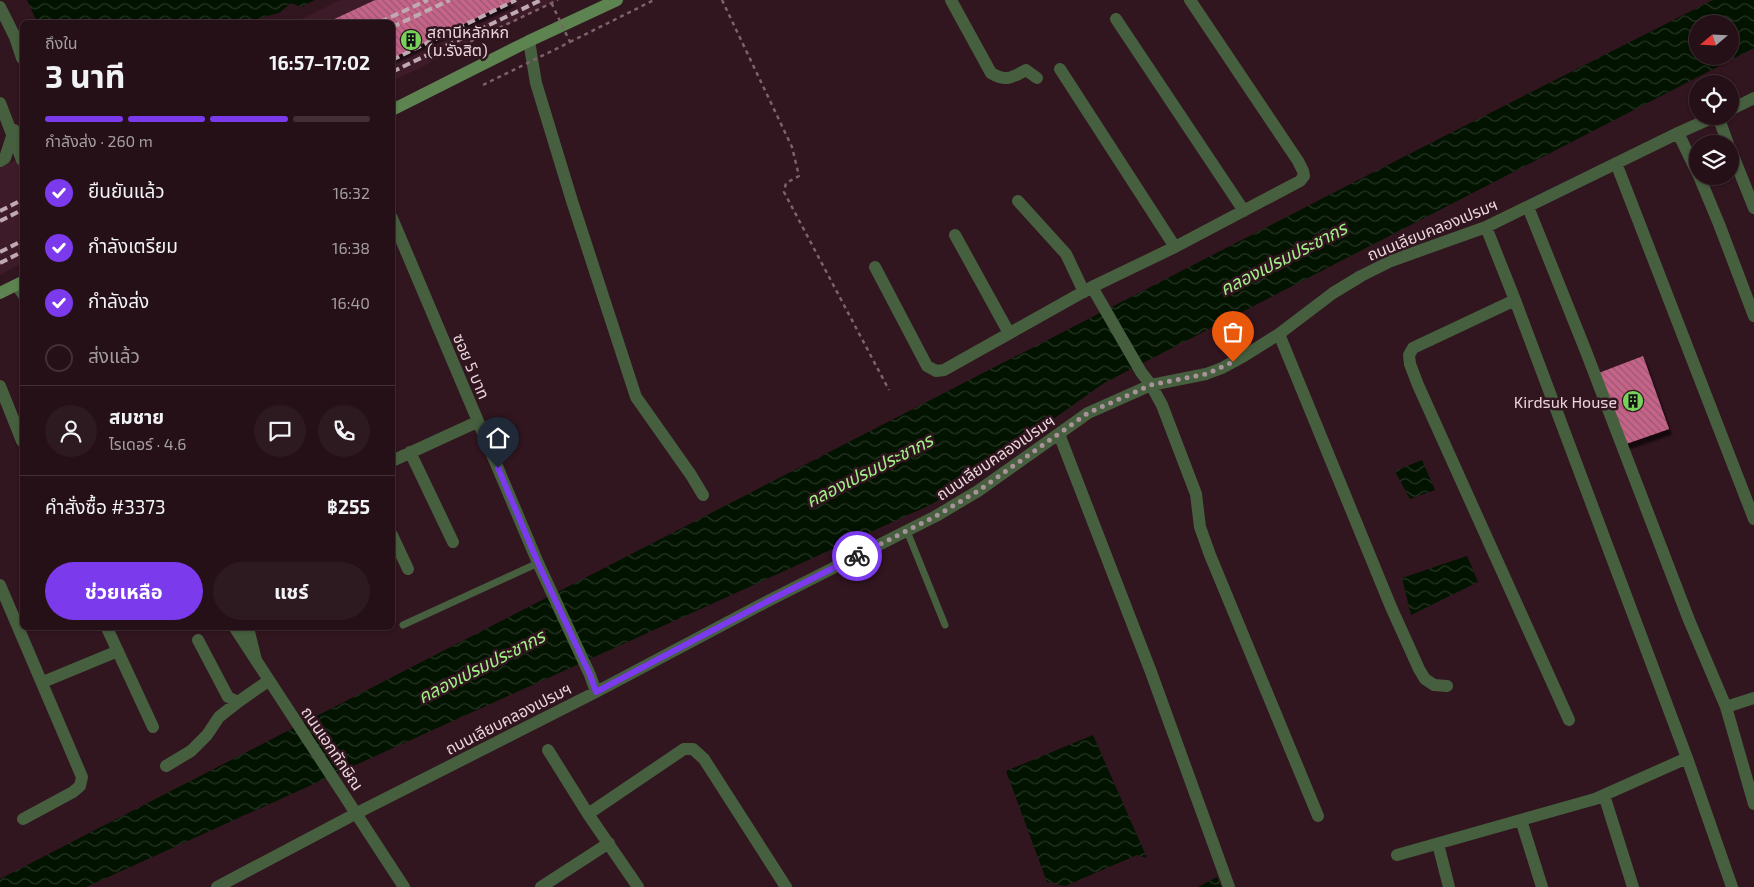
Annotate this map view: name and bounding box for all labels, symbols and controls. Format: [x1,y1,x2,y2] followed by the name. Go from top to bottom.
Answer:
[1689,15,1739,65] north arrow
[1689,15,1739,185] map controls
[427,22,509,59] place label: สถานีหลักหก (ม.รังสิต)
[399,28,423,52] building icon: สถานีหลักหก (ม.รังสิต)
[45,33,78,52] text: ถึงใน
[269,51,370,74] text: 16:57–17:02
[45,56,125,94] text: 3 นาที
[1689,75,1739,125] button: locate
[45,131,153,150] text: กำลังส่ง · 260 m
[1689,135,1739,185] button: layers
[45,179,73,207] icon: check
[88,179,165,202] text: ยืนยันแล้ว
[333,183,370,202] text: 16:32
[1364,194,1500,264] street label: ถนนเลียบคลองเปรมฯ
[1216,216,1351,300] water label: คลองเปรมประชากร
[45,234,73,262] icon: check
[88,234,178,257] text: กำลังเตรียม
[332,238,370,257] text: 16:38
[45,289,73,317] icon: check
[88,289,149,312] text: กำลังส่ง
[331,293,370,312] text: 16:40
[1212,311,1254,362] pin
[1219,318,1247,346] icon: bag
[450,330,494,402] street label: ซอย 5 บาท
[88,344,140,367] text: ส่งแล้ว
[1621,389,1645,413] building icon: Kirdsuk House
[1514,392,1617,411] place label: Kirdsuk House
[45,405,97,457] button: person
[109,405,164,428] text: สมชาย
[254,405,306,457] button: chat
[318,405,370,457] button: phone
[932,410,1058,504] street label: ถนนเลียบคลองเปรมฯ
[477,417,519,468] pin
[484,424,512,452] icon: home
[802,428,937,512] water label: คลองเปรมประชากร
[109,434,187,453] text: ไรเดอร์ · 4.6
[45,495,166,518] text: คำสั่งซื้อ #3373
[327,495,370,518] text: ฿255
[832,531,882,581] courier
[843,542,871,570] icon: bike
[45,562,203,620] button: ช่วยเหลือ
[213,562,370,620] button: แชร์
[414,624,549,708] water label: คลองเปรมประชากร
[442,678,574,758] street label: ถนนเลียบคลองเปรมฯ
[298,703,368,793] street label: ถนนเอกทักษิณ

